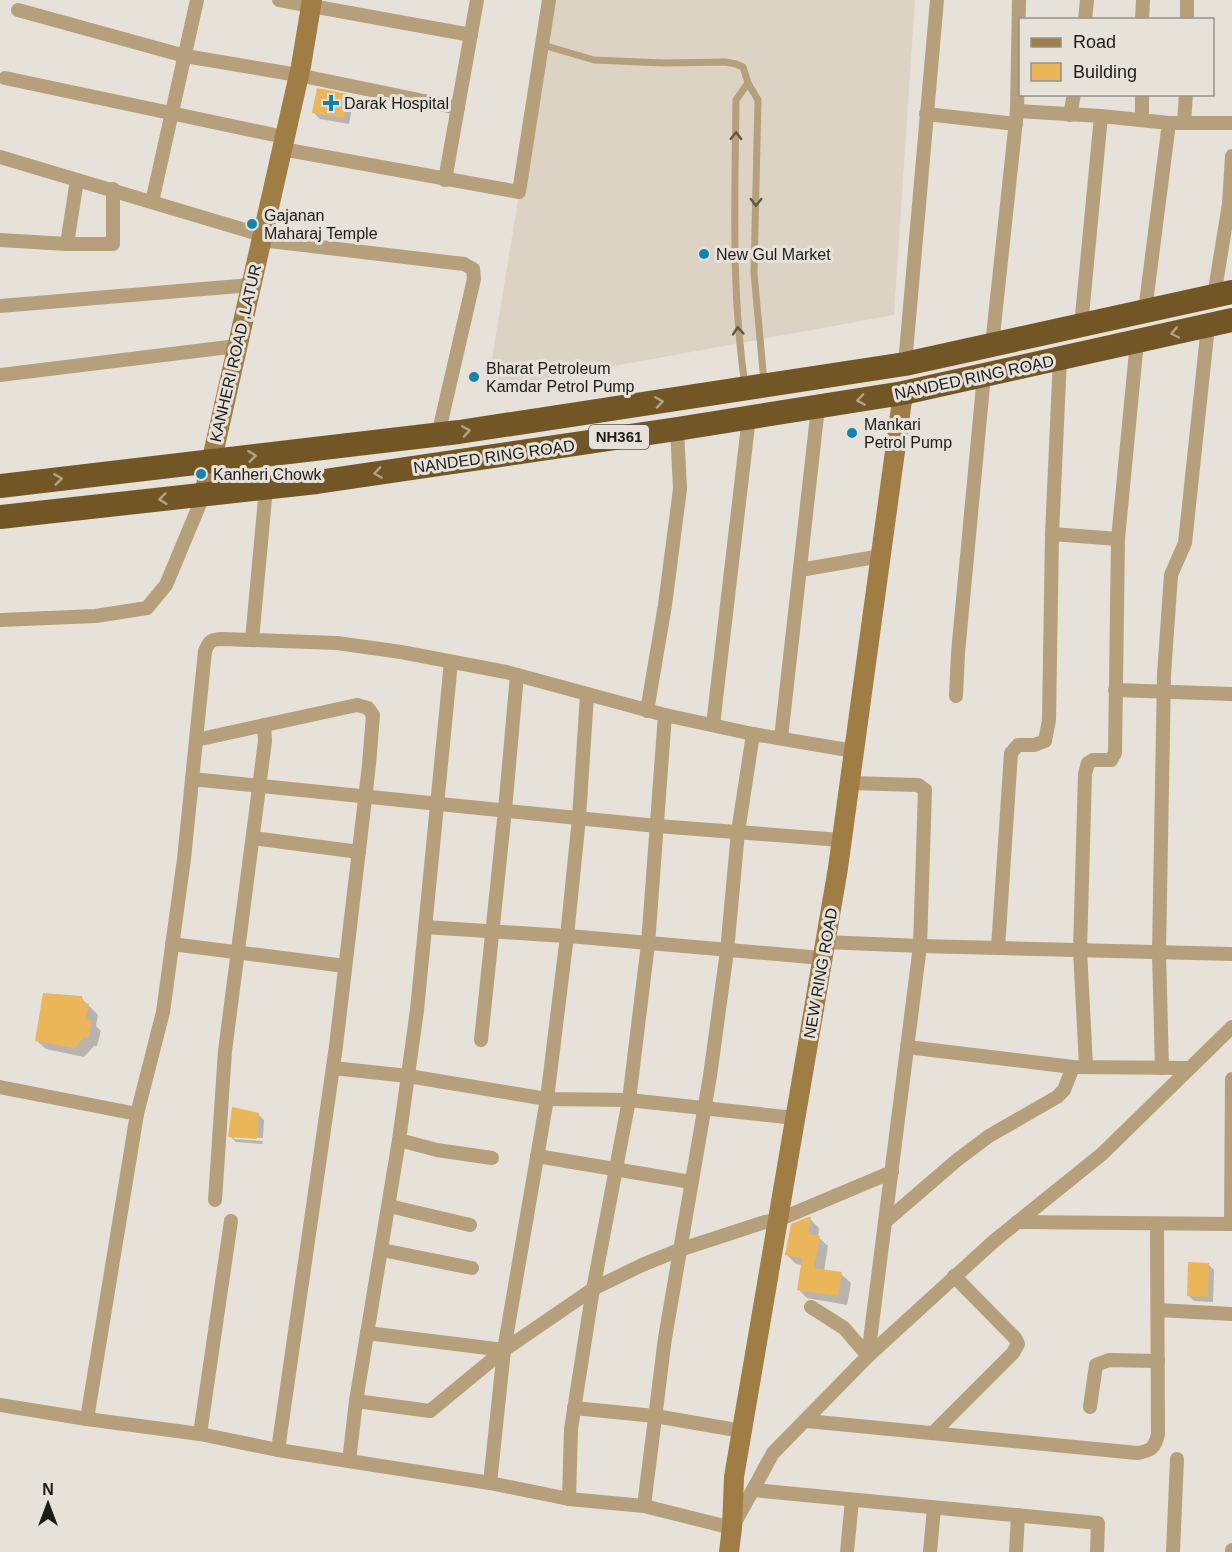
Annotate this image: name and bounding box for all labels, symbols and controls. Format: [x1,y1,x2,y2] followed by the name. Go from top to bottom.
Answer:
[1019,18,1214,96] legend
[1073,32,1116,52] text: Road
[1073,62,1137,82] text: Building
[322,94,340,112] marker: Darak Hospital
[344,95,449,112] place label: Darak Hospital
[730,131,742,140] one-way arrow
[750,197,762,206] one-way arrow
[264,207,378,242] place label: Gajanan Maharaj Temple
[245,217,259,231] marker: Gajanan Maharaj Temple
[716,246,831,263] place label: New Gul Market
[697,247,711,261] marker: New Gul Market
[207,263,264,444] street label: KANHERI ROAD ,LATUR
[731,326,744,335] one-way arrow
[1170,326,1180,339] one-way arrow
[893,352,1055,403] street label: NANDED RING ROAD
[486,360,635,395] place label: Bharat Petroleum Kamdar Petrol Pump
[467,370,481,384] marker: Bharat Petroleum Kamdar Petrol Pump
[856,393,866,406] one-way arrow
[654,396,664,408] one-way arrow
[864,416,952,451] place label: Mankari Petrol Pump
[461,425,471,438] one-way arrow
[589,425,649,449] road number: NH361
[845,426,859,440] marker: Mankari Petrol Pump
[412,437,576,476] street label: NANDED RING ROAD
[247,451,256,463] one-way arrow
[213,466,323,483] place label: Kanheri Chowk
[373,466,382,478] one-way arrow
[194,467,208,481] marker: Kanheri Chowk
[54,473,63,486] one-way arrow
[159,492,168,505] one-way arrow
[801,906,840,1040] street label: NEW RING ROAD
[18,1474,78,1534] north arrow
[42,1481,54,1498] text: N

